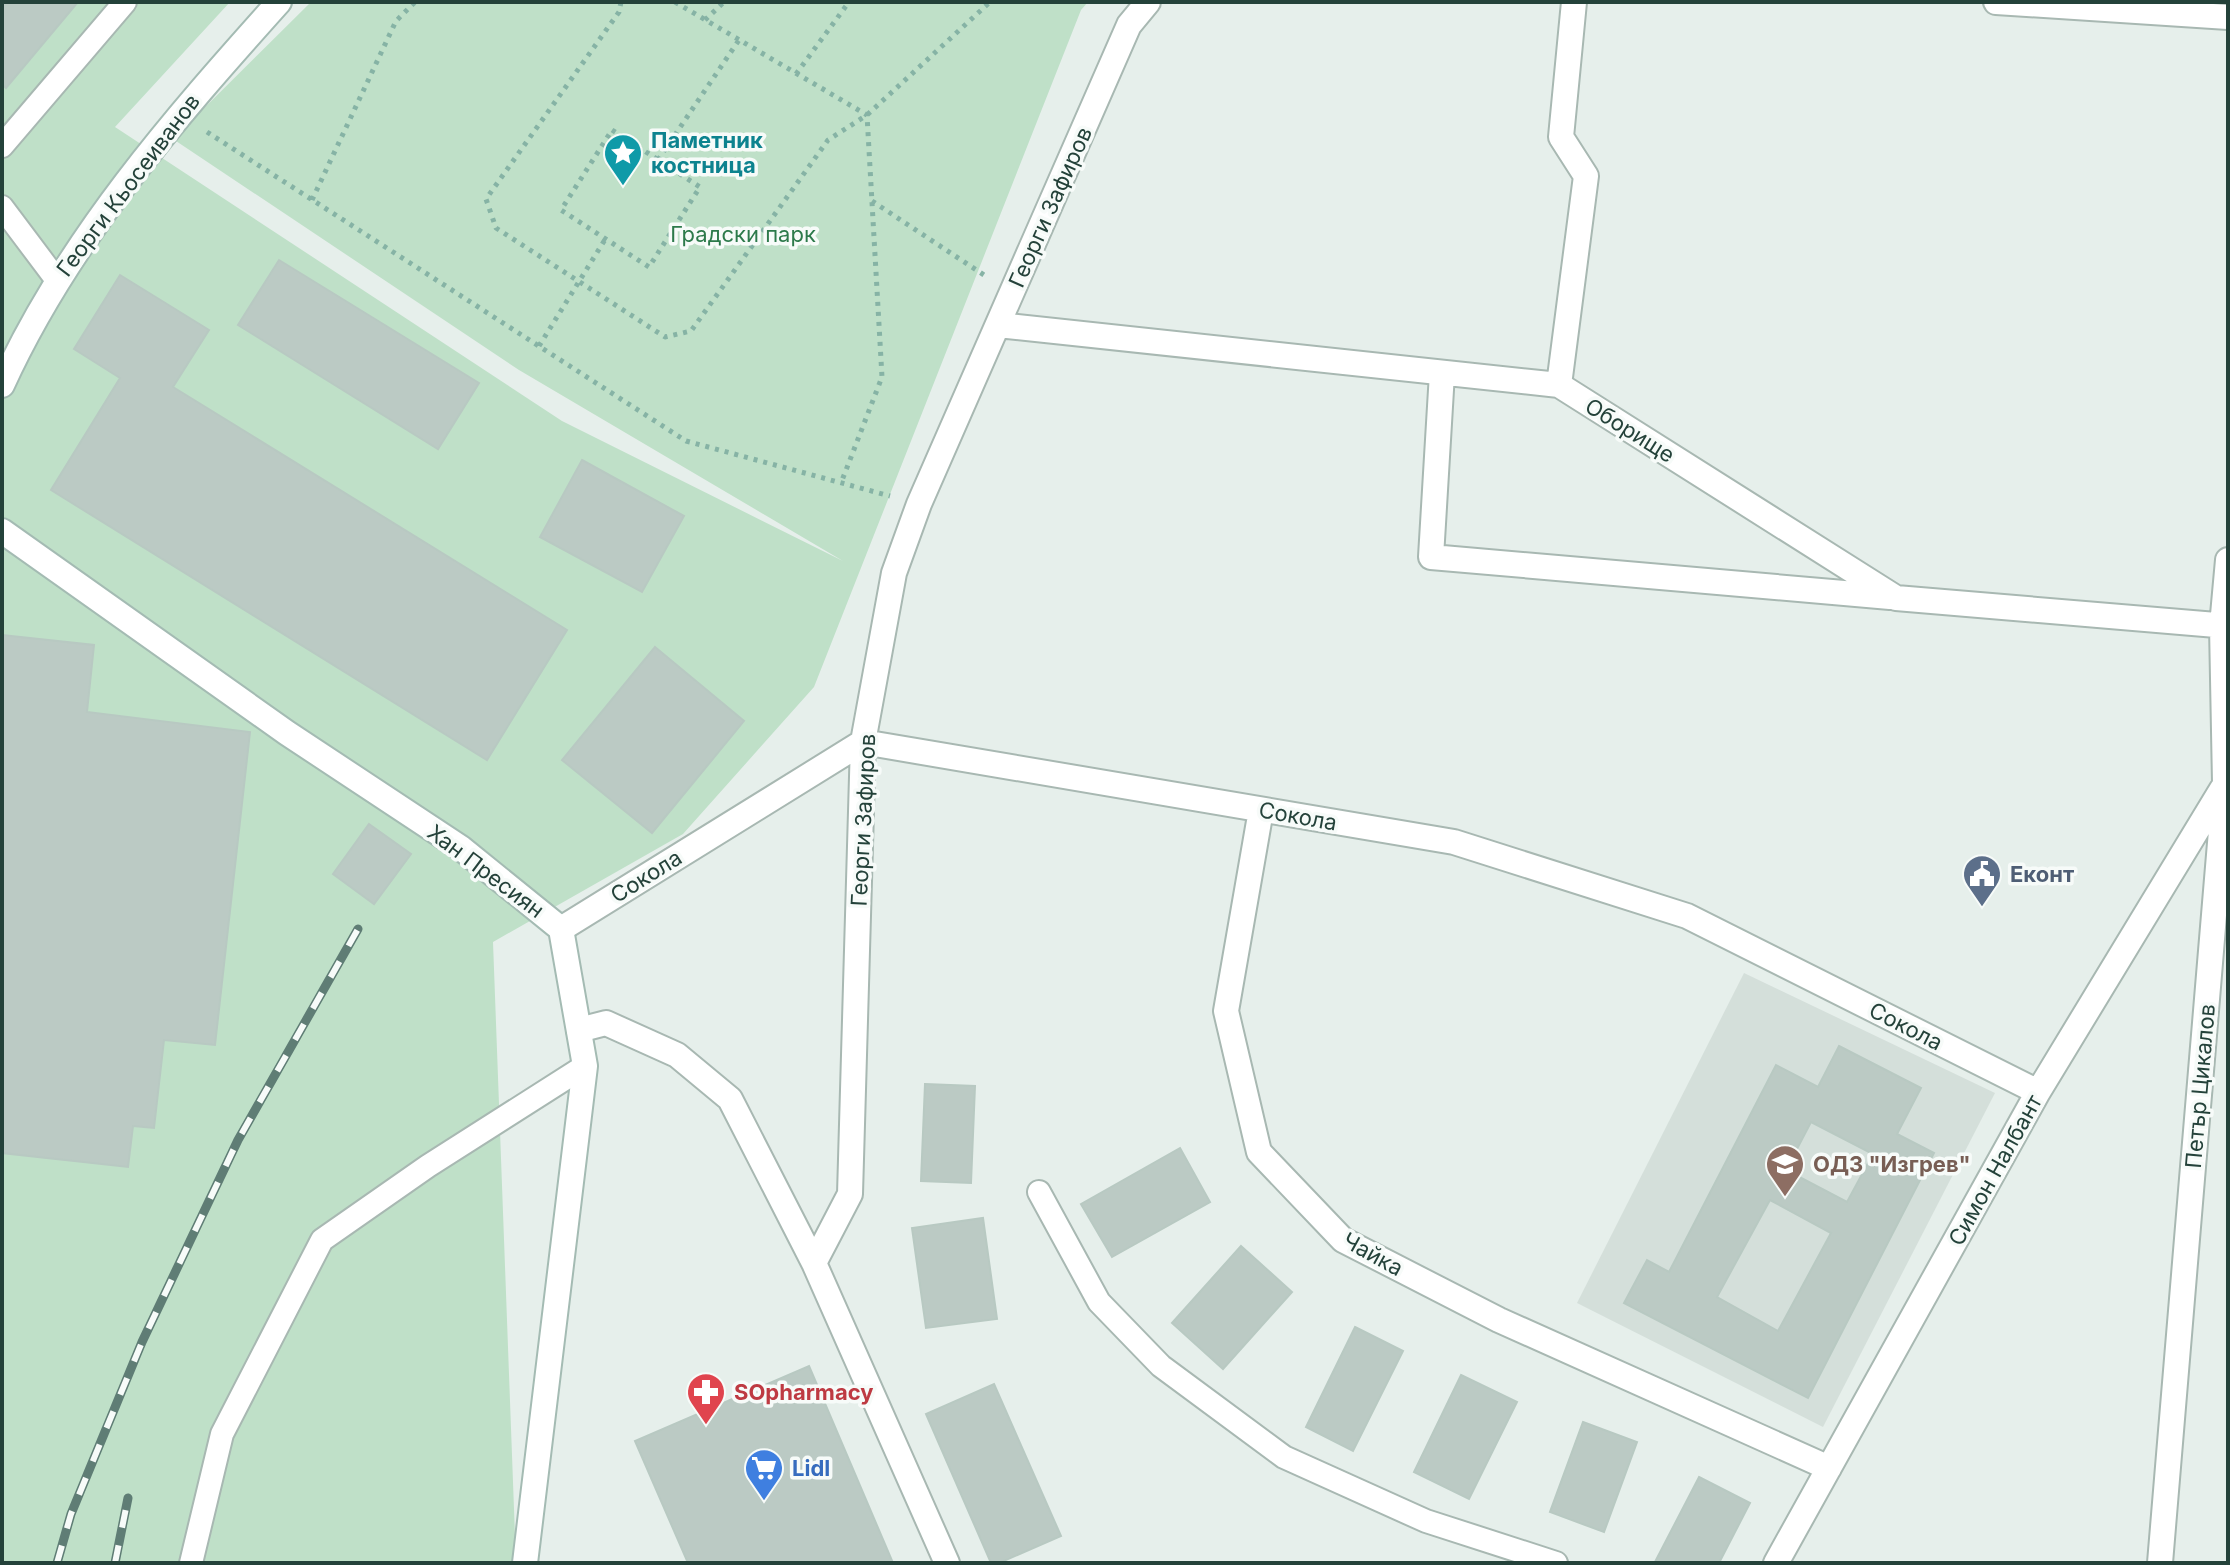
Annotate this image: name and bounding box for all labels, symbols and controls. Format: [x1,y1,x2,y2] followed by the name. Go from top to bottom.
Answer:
[51,89,205,281] street label: Георги Кьосеиванов
[1003,123,1097,291] street label: Георги Зафиров
[651,127,763,178] place label: Паметник костница
[602,132,644,187] place icon: Паметник костница
[670,221,816,247] park label: Градски парк
[1580,392,1680,468] street label: Оборище
[845,733,881,907] street label: Георги Зафиров
[1257,796,1339,836] street label: Сокола
[423,819,549,923] street label: Хан Пресиян
[606,844,686,908] street label: Сокола
[1961,853,2003,908] public building icon: Еконт
[2010,861,2074,887] place label: Еконт
[1865,997,1947,1055] street label: Сокола
[2180,1003,2220,1169] street label: Петър Цикалов
[1943,1089,2048,1250] street label: Симон Налбант
[1764,1143,1806,1198] school or university icon: ОДЗ "Изгрев"
[1813,1151,1971,1177] place label: ОДЗ "Изгрев"
[1338,1227,1408,1281] street label: Чайка
[685,1371,727,1426] pharmacy icon: SOpharmacy
[734,1379,873,1405] place label: SOpharmacy
[743,1447,785,1502] supermarket icon: Lidl
[792,1455,830,1481] place label: Lidl

